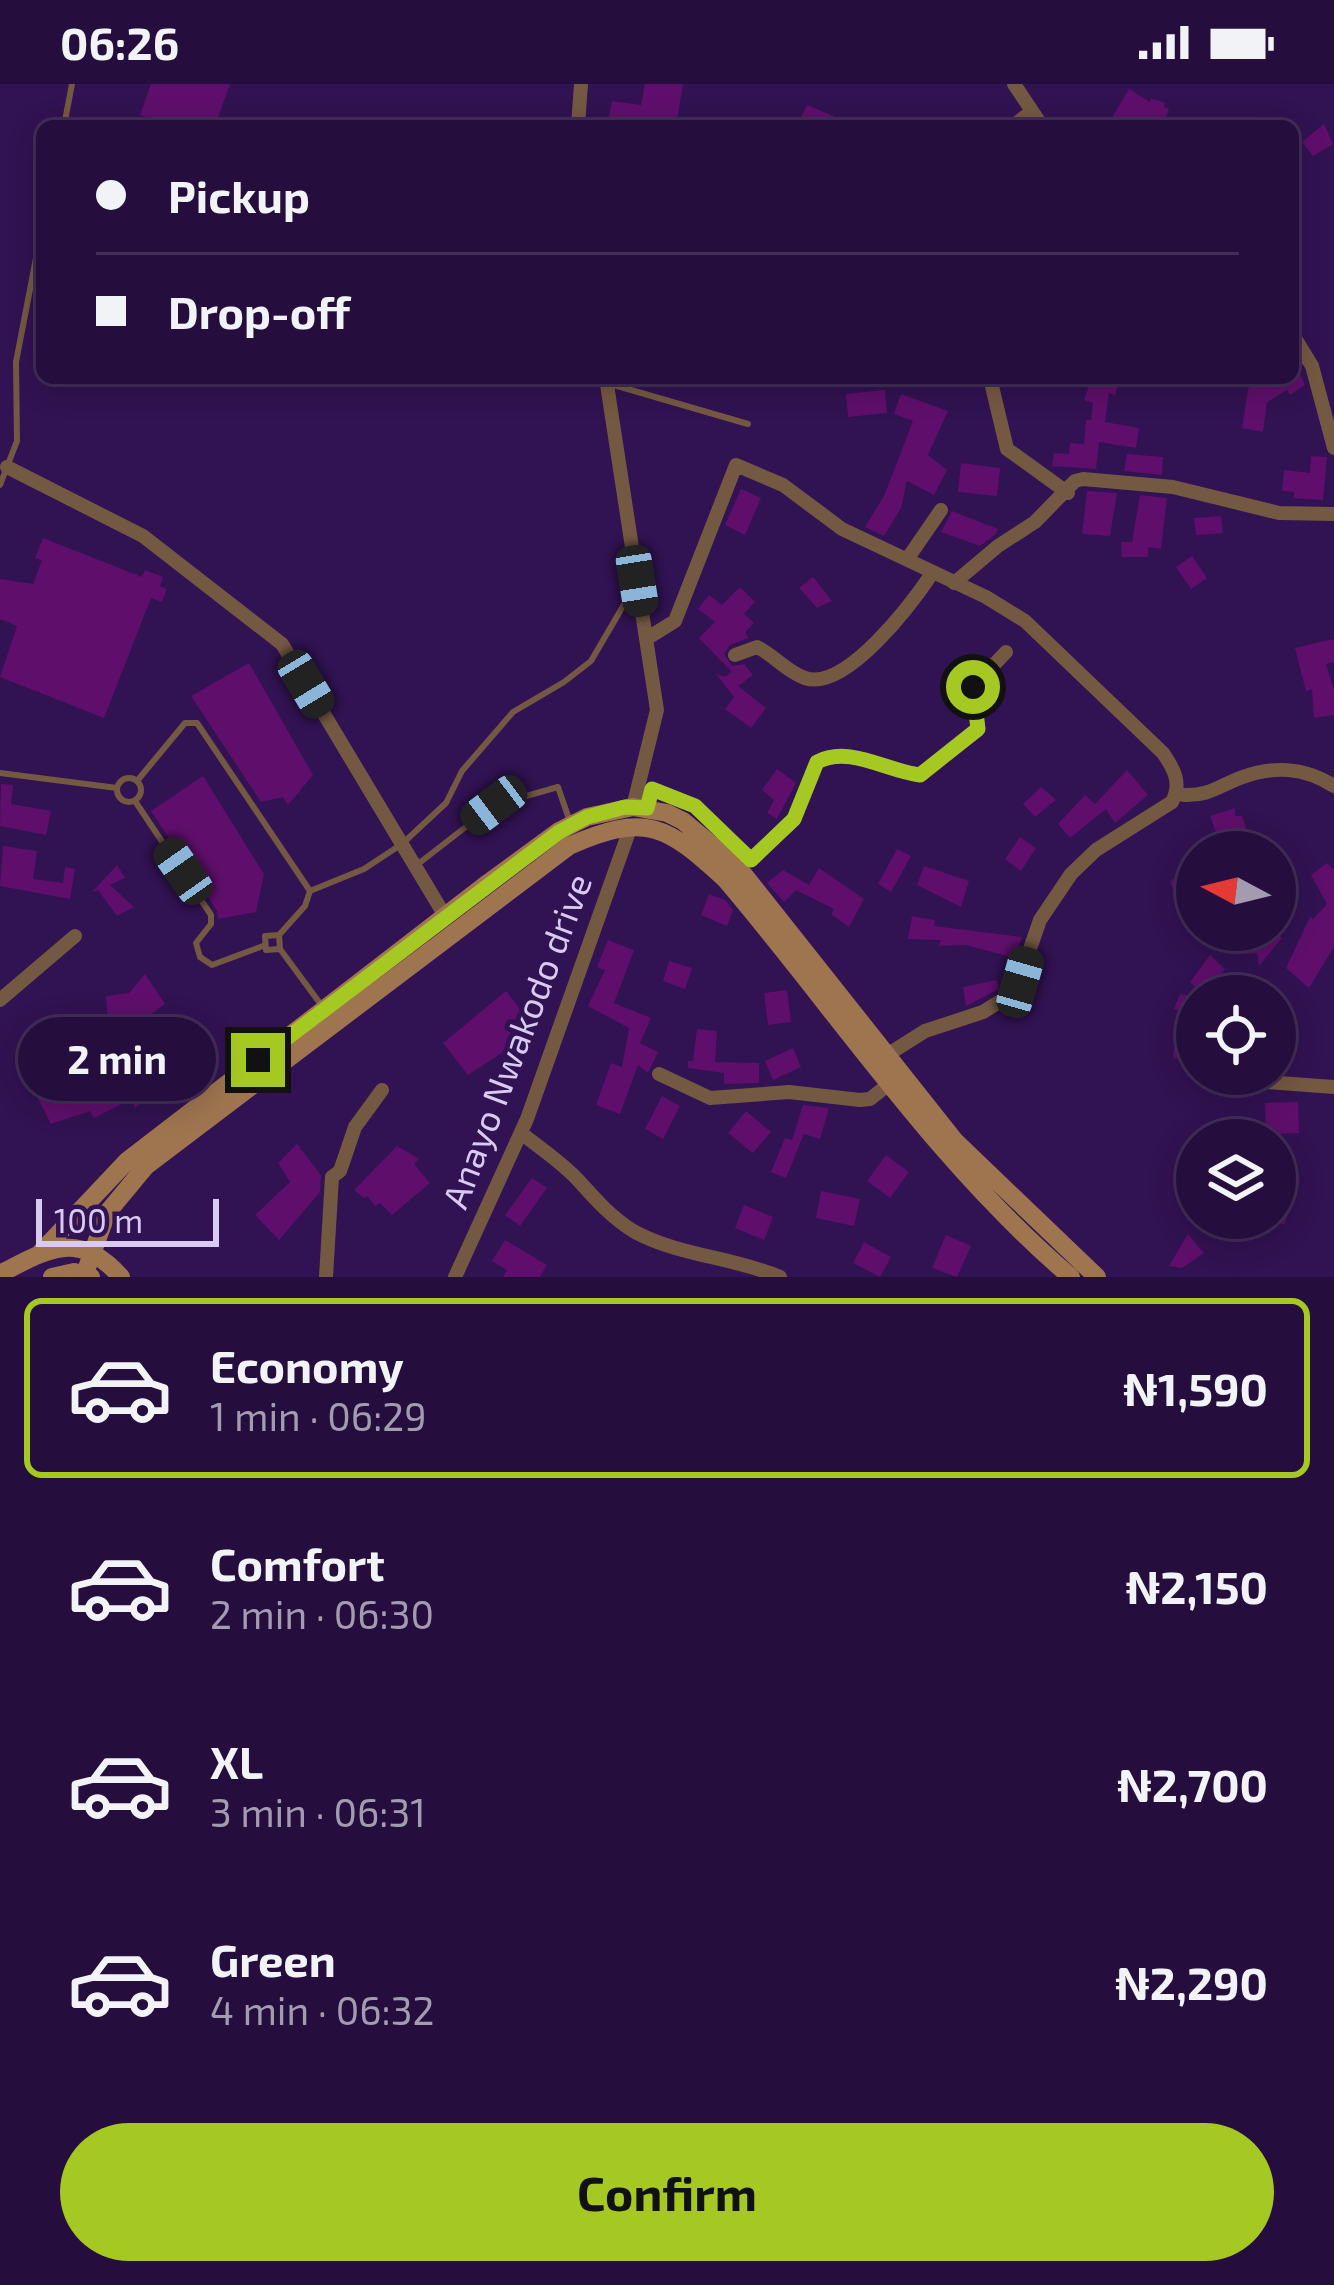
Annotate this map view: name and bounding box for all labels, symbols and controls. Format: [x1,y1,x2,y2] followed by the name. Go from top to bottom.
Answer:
[60,15,179,69] text: 06:26
[168,168,310,222] text: Pickup
[168,284,350,338] text: Drop-off
[614,543,660,619] car
[272,644,340,724] car
[946,660,1000,714] route start
[454,769,534,841] car
[148,831,218,911] car
[1176,831,1296,951] north arrow
[1176,831,1296,1239] map controls
[432,867,599,1214] street label: Anayo Nwakodo drive
[993,942,1047,1022] car
[1176,975,1296,1095] button: locate
[18,1018,216,1102] callout: 2 min
[231,1033,285,1087] route end
[67,1035,167,1082] text: 2 min
[1176,1119,1296,1239] button: layers
[36,1193,219,1246] scale bar
[54,1200,143,1240] text: 100 m
[66,1334,174,1442] icon: car
[210,1338,404,1392] text: Economy
[1123,1361,1268,1415] text: ₦1,590
[210,1392,427,1439] text: 1 min · 06:29
[66,1532,174,1640] icon: car
[210,1536,385,1590] text: Comfort
[1125,1559,1268,1613] text: ₦2,150
[210,1590,434,1637] text: 2 min · 06:30
[66,1730,174,1838] icon: car
[210,1734,263,1788] text: XL
[1117,1757,1268,1811] text: ₦2,700
[210,1788,426,1835] text: 3 min · 06:31
[66,1928,174,2036] icon: car
[210,1932,336,1986] text: Green
[1115,1955,1268,2009] text: ₦2,290
[210,1986,434,2033] text: 4 min · 06:32
[60,2123,1274,2261] button: Confirm

